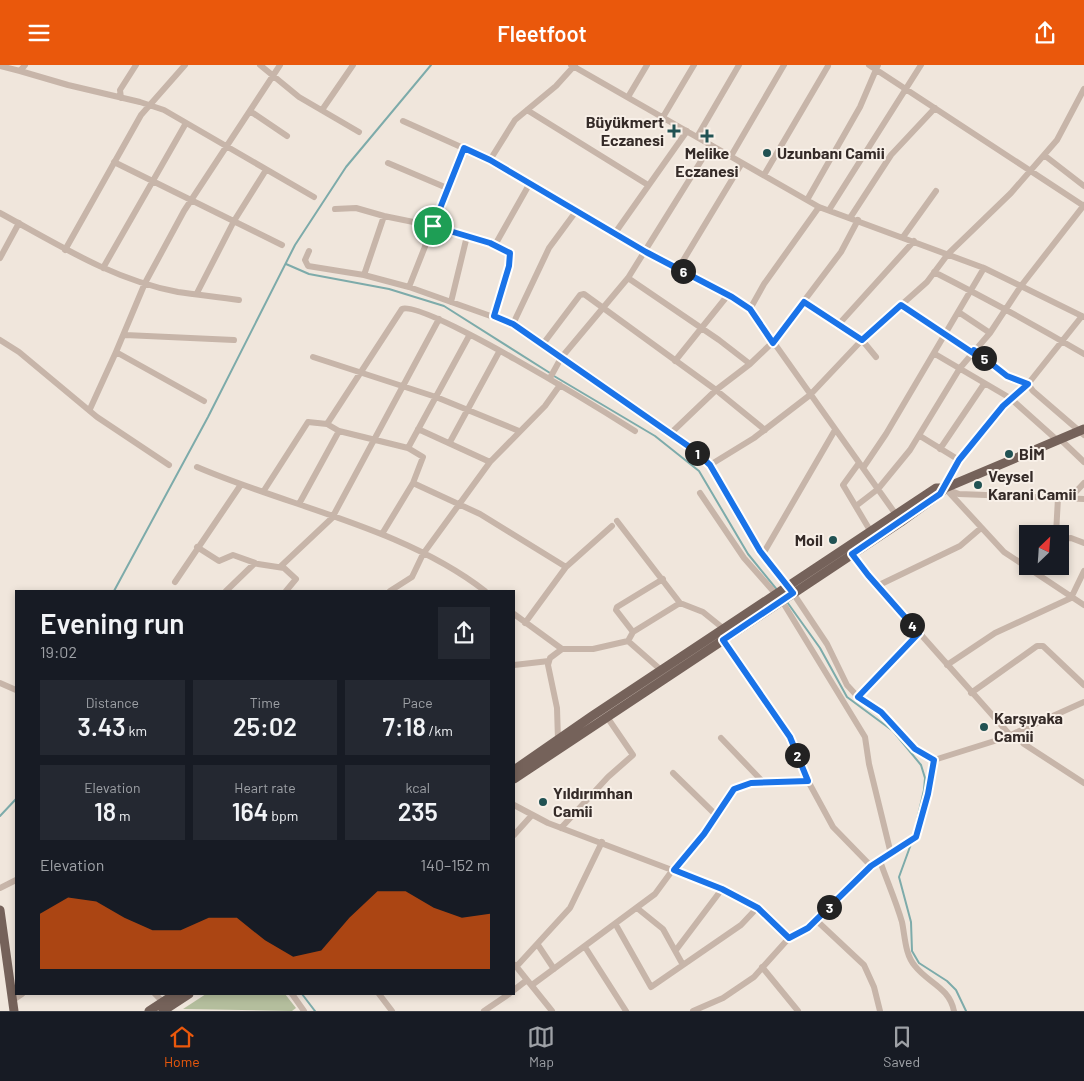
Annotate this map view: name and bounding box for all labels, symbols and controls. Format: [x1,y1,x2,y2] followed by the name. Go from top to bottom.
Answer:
[25,19,53,47] icon: menu
[1031,19,1059,47] icon: share
[497,20,587,46] text: Fleetfoot
[586,112,664,149] place label: Büyükmert Eczanesi
[668,125,680,137] marker: Büyükmert Eczanesi
[701,130,713,142] marker: Melike Eczanesi
[675,143,739,180] place label: Melike Eczanesi
[777,143,885,162] place label: Uzunbanı Camii
[761,147,773,159] marker: Uzunbanı Camii
[412,205,454,247] pin
[419,212,447,240] icon: arrive
[670,259,696,283] pin: 6
[680,263,687,280] text: 6
[972,345,996,371] pin: 5
[981,350,988,367] text: 5
[684,441,710,465] pin: 1
[1019,444,1045,463] place label: BİM
[695,445,700,462] text: 1
[1003,448,1015,460] marker: BİM
[988,466,1077,503] place label: Veysel Karani Camii
[972,479,984,491] marker: Veysel Karani Camii
[1019,525,1069,575] north arrow
[1019,525,1069,575] map controls
[795,530,823,549] place label: Moil
[827,534,839,546] marker: Moil
[40,606,185,640] text: Evening run
[438,607,490,659] button: share
[900,613,924,637] pin: 4
[908,617,917,634] text: 4
[40,642,77,661] text: 19:02
[86,694,139,711] text: Distance
[250,694,280,711] text: Time
[403,694,433,711] text: Pace
[994,708,1063,745] place label: Karşıyaka Camii
[78,711,126,741] text: 3.43
[233,711,297,741] text: 25:02
[383,711,426,741] text: 7:18
[978,721,990,733] marker: Karşıyaka Camii
[126,722,147,739] text: km
[426,722,453,739] text: /km
[784,743,810,767] pin: 2
[794,747,801,764] text: 2
[84,779,141,796] text: Elevation
[234,779,296,796] text: Heart rate
[405,779,430,796] text: kcal
[553,783,633,820] place label: Yıldırımhan Camii
[94,796,116,826] text: 18
[232,796,268,826] text: 164
[398,796,438,826] text: 235
[537,796,549,808] marker: Yıldırımhan Camii
[116,807,131,824] text: m
[268,807,298,824] text: bpm
[40,855,104,874] text: Elevation
[421,855,490,874] text: 140–152 m
[816,895,842,919] pin: 3
[826,899,833,916] text: 3
[164,1023,200,1070] tab: Home
[527,1023,555,1070] tab: Map
[883,1023,920,1070] tab: Saved

